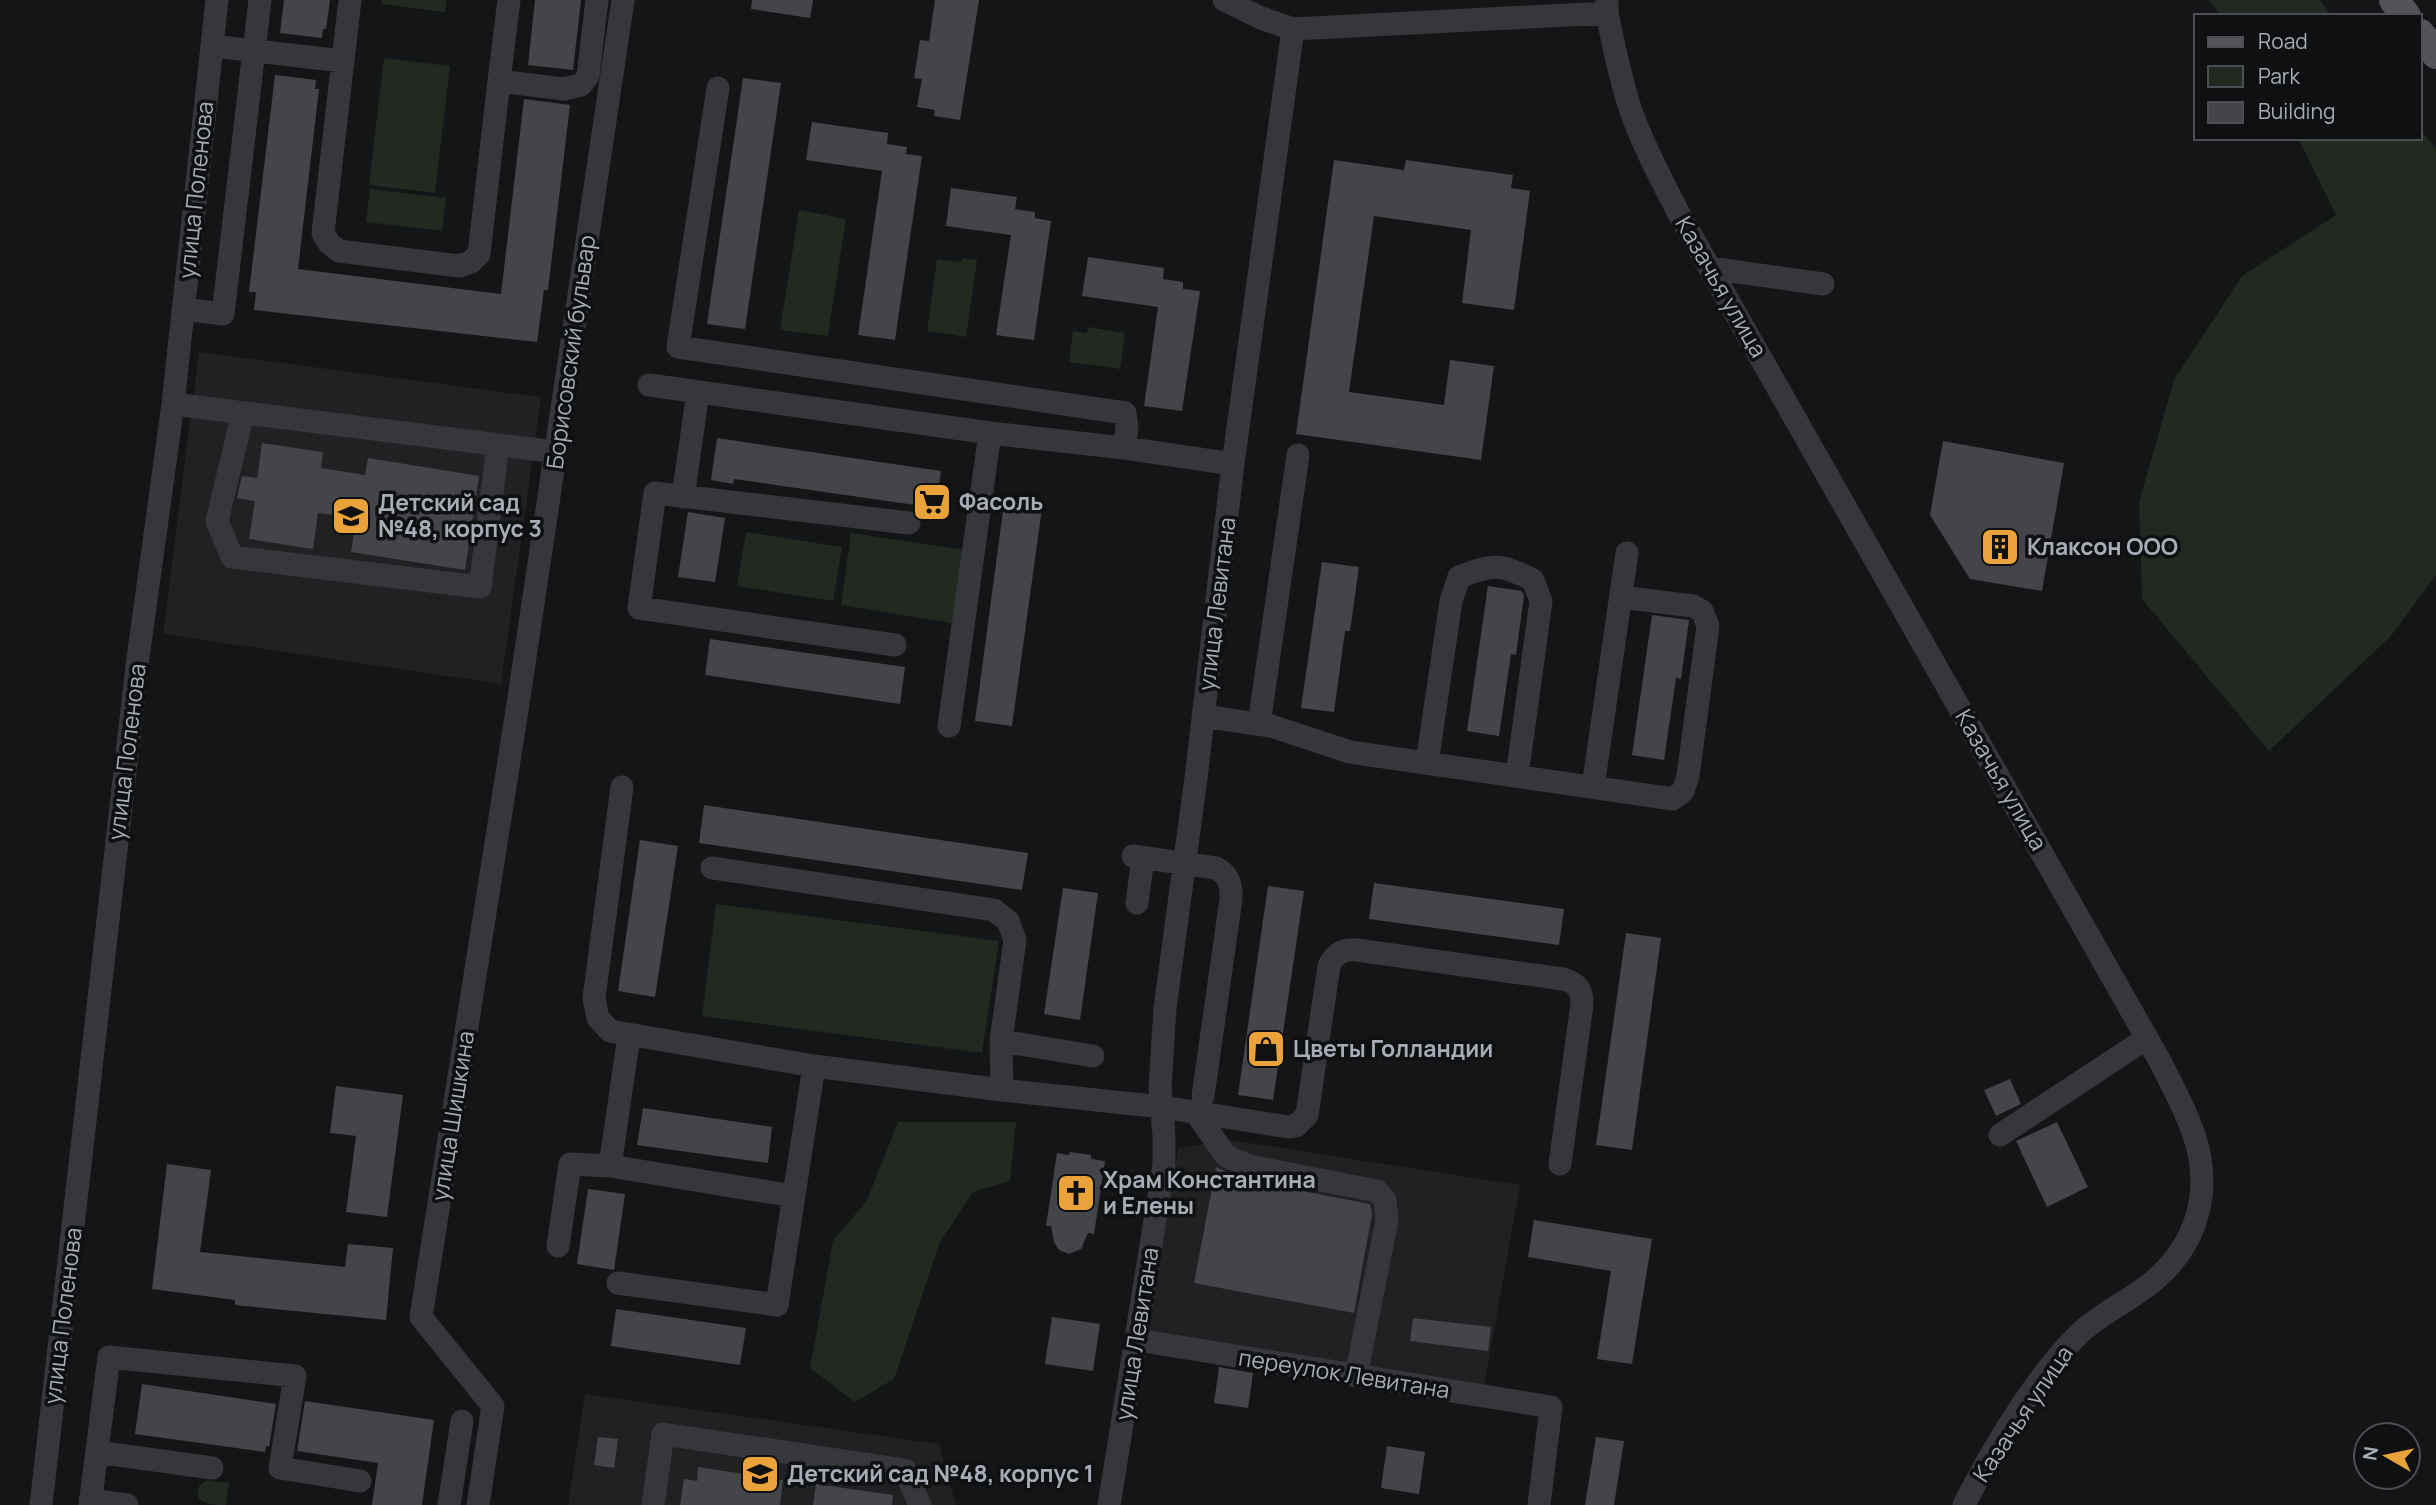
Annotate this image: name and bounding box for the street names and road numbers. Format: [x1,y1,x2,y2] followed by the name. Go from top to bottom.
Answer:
[170,100,220,280] street label: улица Поленова
[1669,210,1775,363] street label: Казачья улица
[538,233,602,471] street label: Борисовский бульвар
[1189,515,1243,693] street label: улица Левитана
[99,662,153,842] street label: улица Поленова
[1949,703,2055,856] street label: Казачья улица
[423,1028,481,1203] street label: улица Шишкина
[35,1226,89,1406] street label: улица Поленова
[1107,1245,1165,1423] street label: улица Левитана
[1965,1339,2080,1488] street label: Казачья улица
[1236,1341,1452,1405] street label: переулок Левитана

